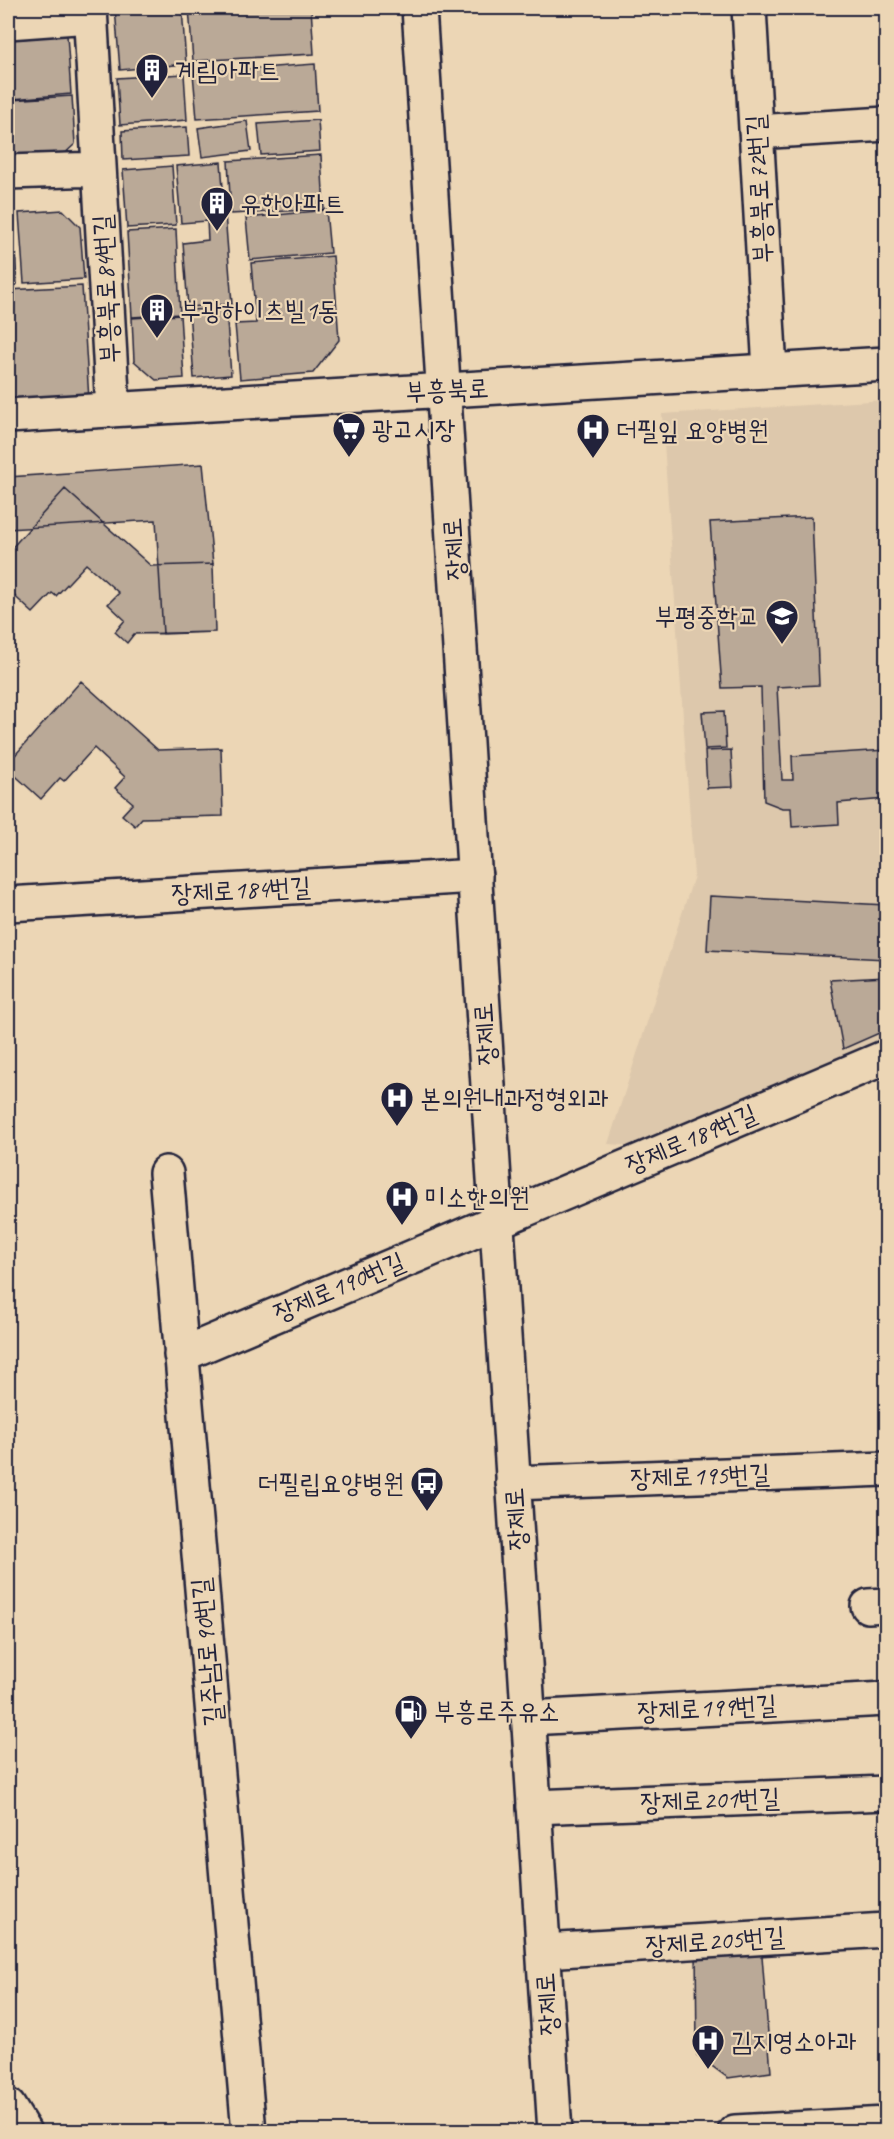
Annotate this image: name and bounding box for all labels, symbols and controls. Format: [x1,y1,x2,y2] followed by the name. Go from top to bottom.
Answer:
[134,52,170,99] building icon: 계림아파트
[175,54,280,87] place label: 계림아파트
[739,114,779,264] street label: 부흥북로72번길
[199,185,235,232] building icon: 유한아파트
[240,187,345,220] place label: 유한아파트
[86,214,126,364] street label: 부흥북로84번길
[139,292,175,339] building icon: 부광하이츠빌1동
[180,294,338,327] place label: 부광하이츠빌1동
[404,371,490,409] street label: 부흥북로
[331,411,367,458] supermarket icon: 광고시장
[575,412,611,459] hospital icon: 더필잎 요양병원
[372,413,456,446] place label: 광고시장
[616,414,769,447] place label: 더필잎 요양병원
[435,517,473,581] street label: 장제로
[764,598,800,645] school or university icon: 부평중학교
[654,600,759,633] place label: 부평중학교
[170,870,312,910] street label: 장제로184번길
[466,1002,504,1066] street label: 장제로
[379,1080,415,1127] hospital icon: 본의원내과정형외과
[420,1082,608,1115] place label: 본의원내과정형외과
[620,1096,762,1181] street label: 장제로189번길
[384,1179,420,1226] hospital icon: 미소한의원
[425,1181,530,1214] place label: 미소한의원
[268,1244,410,1329] street label: 장제로190번길
[630,1457,770,1495] street label: 장제로195번길
[409,1465,445,1512] bus stop icon: 더필립요양병원
[258,1467,404,1500] place label: 더필립요양병원
[497,1487,535,1551] street label: 장제로
[184,1576,230,1728] street label: 길주남로90번길
[636,1688,778,1728] street label: 장제로199번길
[393,1693,429,1740] fuel station icon: 부흥로주유소
[434,1695,560,1728] place label: 부흥로주유소
[640,1781,780,1819] street label: 장제로201번길
[644,1920,786,1962] street label: 장제로205번길
[528,1972,566,2036] street label: 장제로
[690,2023,726,2070] hospital icon: 김지영소아과
[731,2025,857,2058] place label: 김지영소아과

